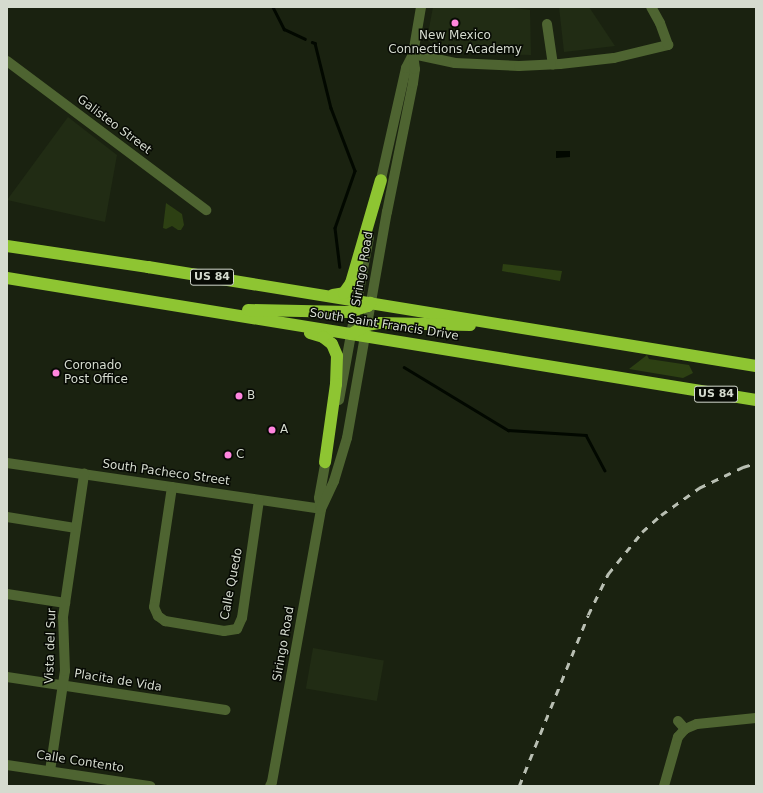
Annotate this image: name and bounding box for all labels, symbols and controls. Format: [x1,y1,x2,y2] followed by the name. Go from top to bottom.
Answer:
[450,18,460,28] marker: New Mexico Connections Academy
[388,29,522,57] place label: New Mexico Connections Academy
[74,92,154,158] street label: Galisteo Street
[349,230,377,308] street label: Siringo Road
[190,268,234,286] road number: US 84
[308,306,460,344] street label: South Saint Francis Drive
[64,359,128,387] place label: Coronado Post Office
[51,368,61,378] marker: Coronado Post Office
[694,385,738,403] road number: US 84
[247,389,255,403] place label: B
[234,391,244,401] marker: B
[280,423,288,437] place label: A
[267,425,277,435] marker: A
[236,448,244,462] place label: C
[223,450,233,460] marker: C
[101,457,231,489] street label: South Pacheco Street
[218,547,246,621] street label: Calle Quedo
[270,605,298,683] street label: Siringo Road
[42,608,60,684] street label: Vista del Sur
[73,667,163,695] street label: Placita de Vida
[35,748,125,776] street label: Calle Contento

